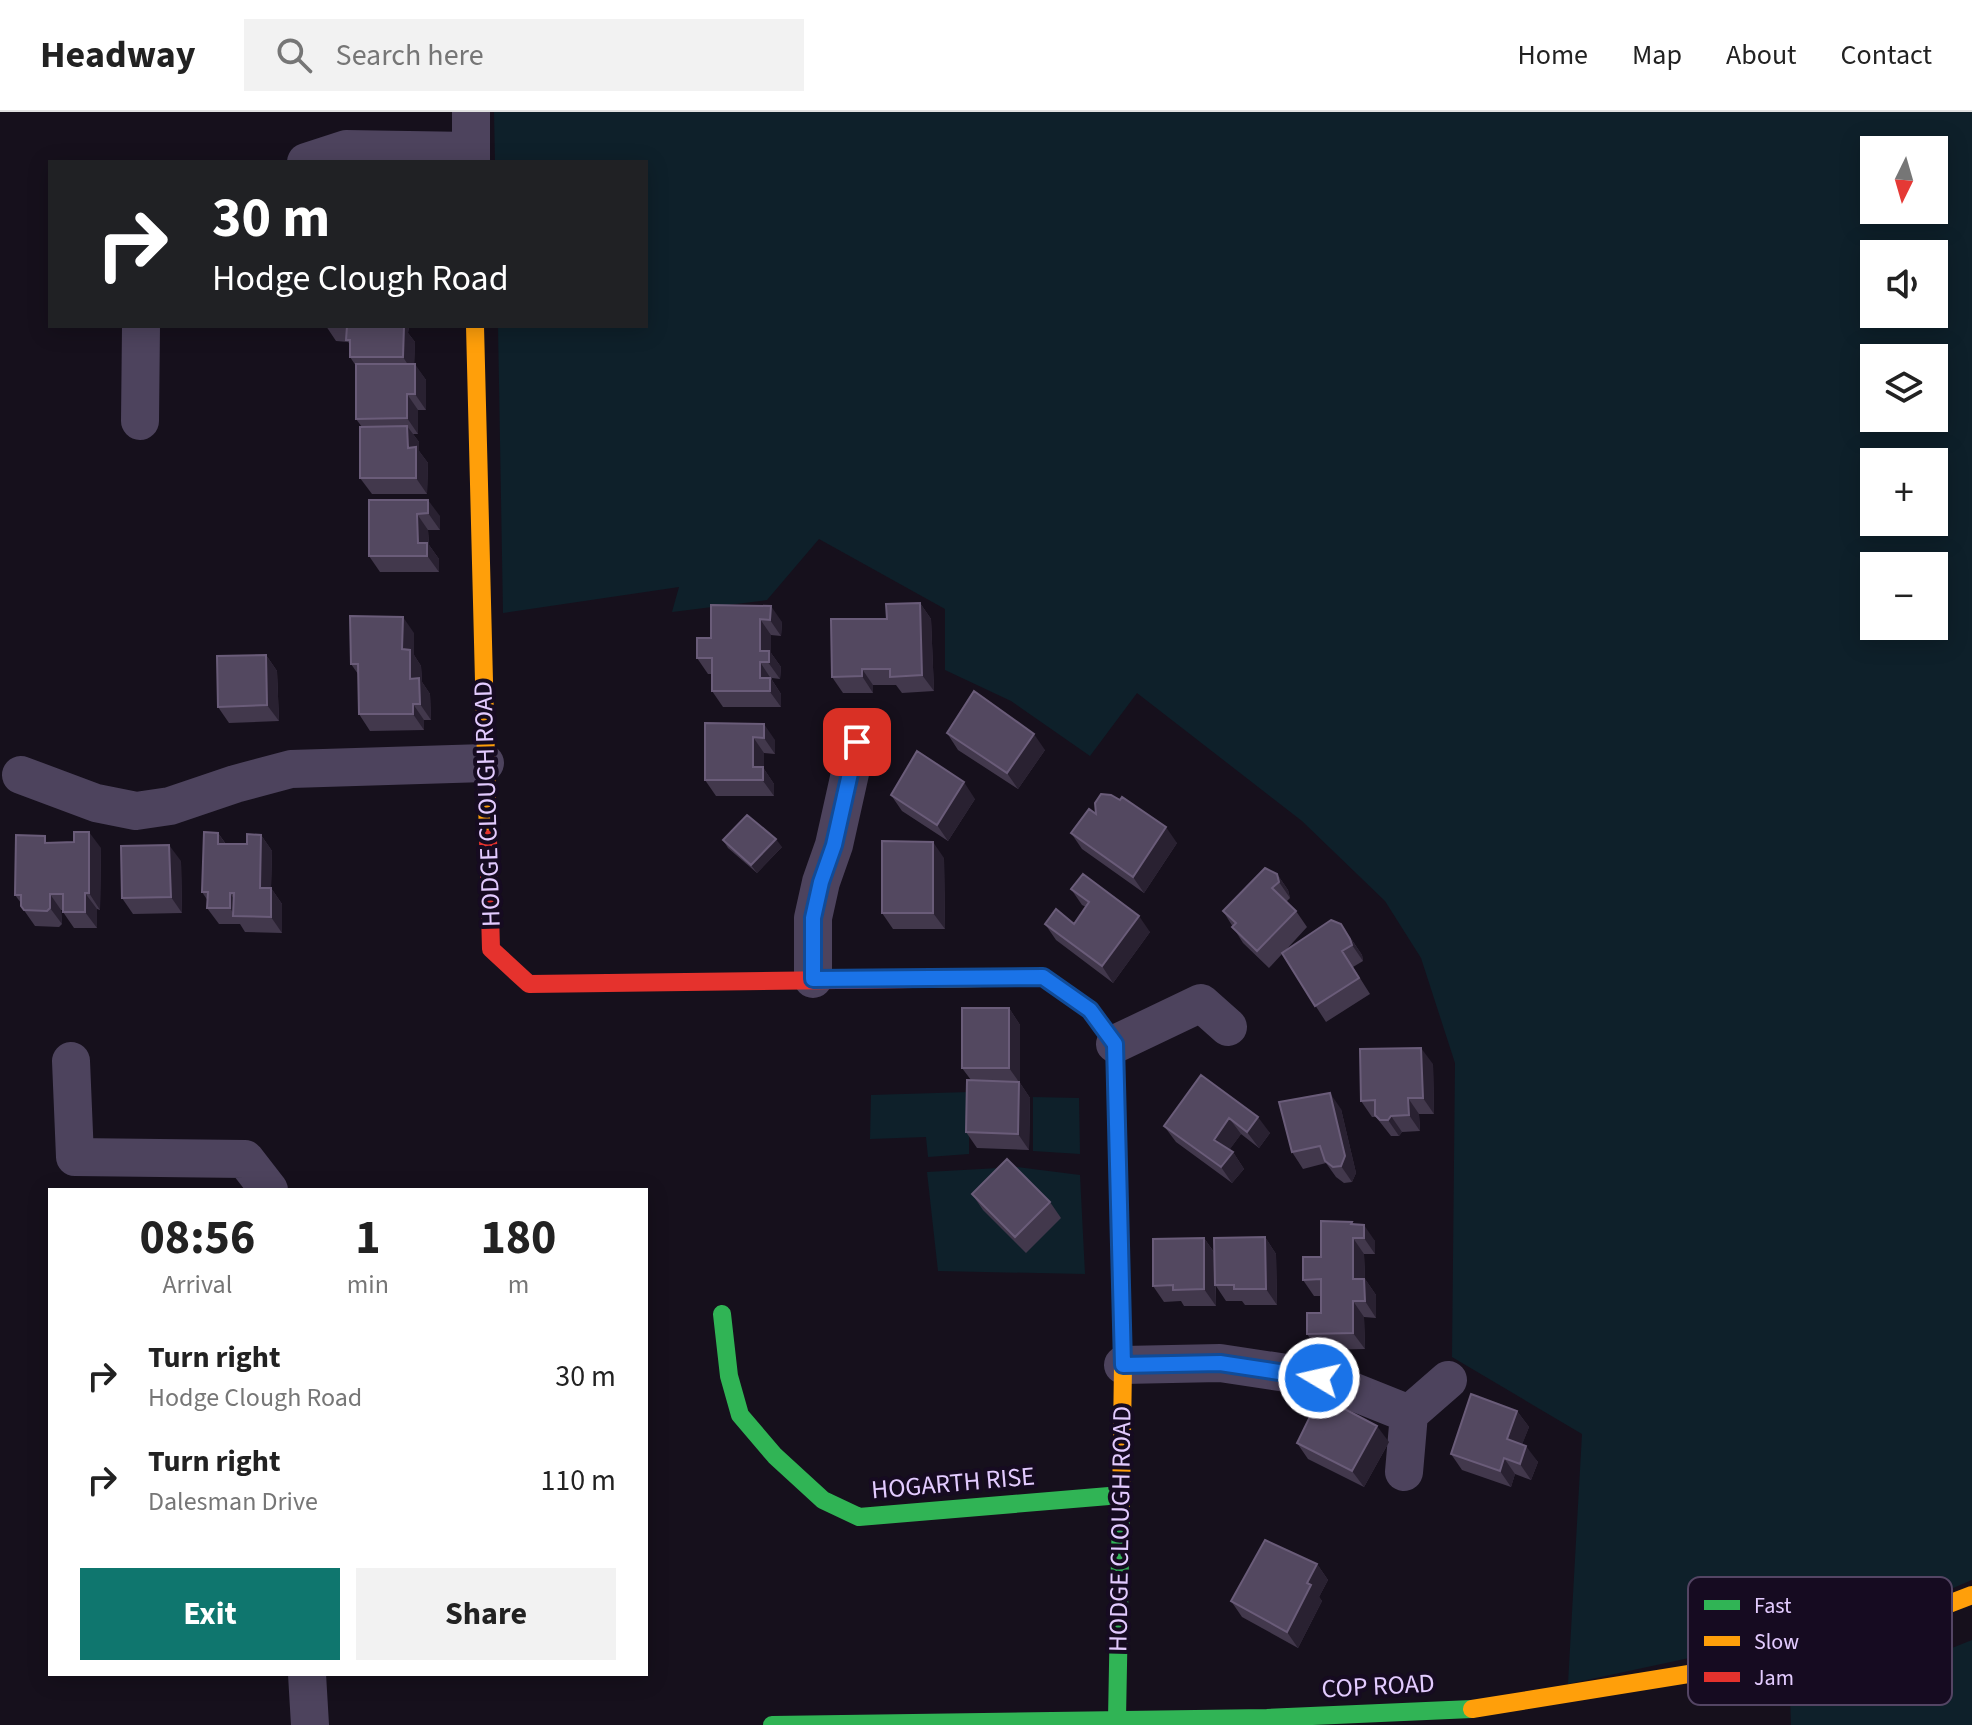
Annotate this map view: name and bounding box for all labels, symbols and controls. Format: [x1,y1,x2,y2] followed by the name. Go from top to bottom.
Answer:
[244,19,804,91] search box
[40,28,196,82] text: Headway
[272,33,316,77] icon: search
[336,34,484,77] text: Search here
[1517,35,1588,75] text: Home
[1632,35,1682,75] text: Map
[1726,35,1797,75] text: About
[1841,35,1932,75] text: Contact
[1860,136,1948,224] north arrow
[1860,136,1948,640] map controls
[212,179,330,258] text: 30 m
[80,192,184,296] icon: right
[1860,240,1948,328] button: sound
[212,253,509,304] text: Hodge Clough Road
[1860,344,1948,432] button: layers
[1860,448,1948,536] button: +
[1860,552,1948,640] button: −
[464,680,510,928] street label: HODGE CLOUGH ROAD
[823,708,891,776] pin
[835,720,879,764] icon: arrive
[139,1204,255,1272] text: 08:56
[355,1204,381,1272] text: 1
[480,1204,556,1272] text: 180
[162,1266,232,1303] text: Arrival
[347,1266,389,1303] text: min
[508,1266,529,1303] text: m
[148,1336,280,1379] text: Turn right
[1277,1336,1361,1420] position arrow
[80,1354,124,1398] icon: right
[555,1355,616,1398] text: 30 m
[148,1379,362,1416] text: Hodge Clough Road
[1099,1406,1141,1652] street label: HODGE CLOUGH ROAD
[148,1440,280,1483] text: Turn right
[870,1457,1036,1509] street label: HOGARTH RISE
[80,1458,124,1502] icon: right
[540,1459,616,1502] text: 110 m
[148,1483,318,1520] text: Dalesman Drive
[80,1568,340,1660] button: Exit
[356,1568,616,1660] button: Share
[1688,1577,1952,1705] legend
[1754,1590,1792,1622] text: Fast
[1754,1626,1799,1658] text: Slow
[1754,1662,1794,1694] text: Jam
[1321,1665,1435,1707] street label: COP ROAD

